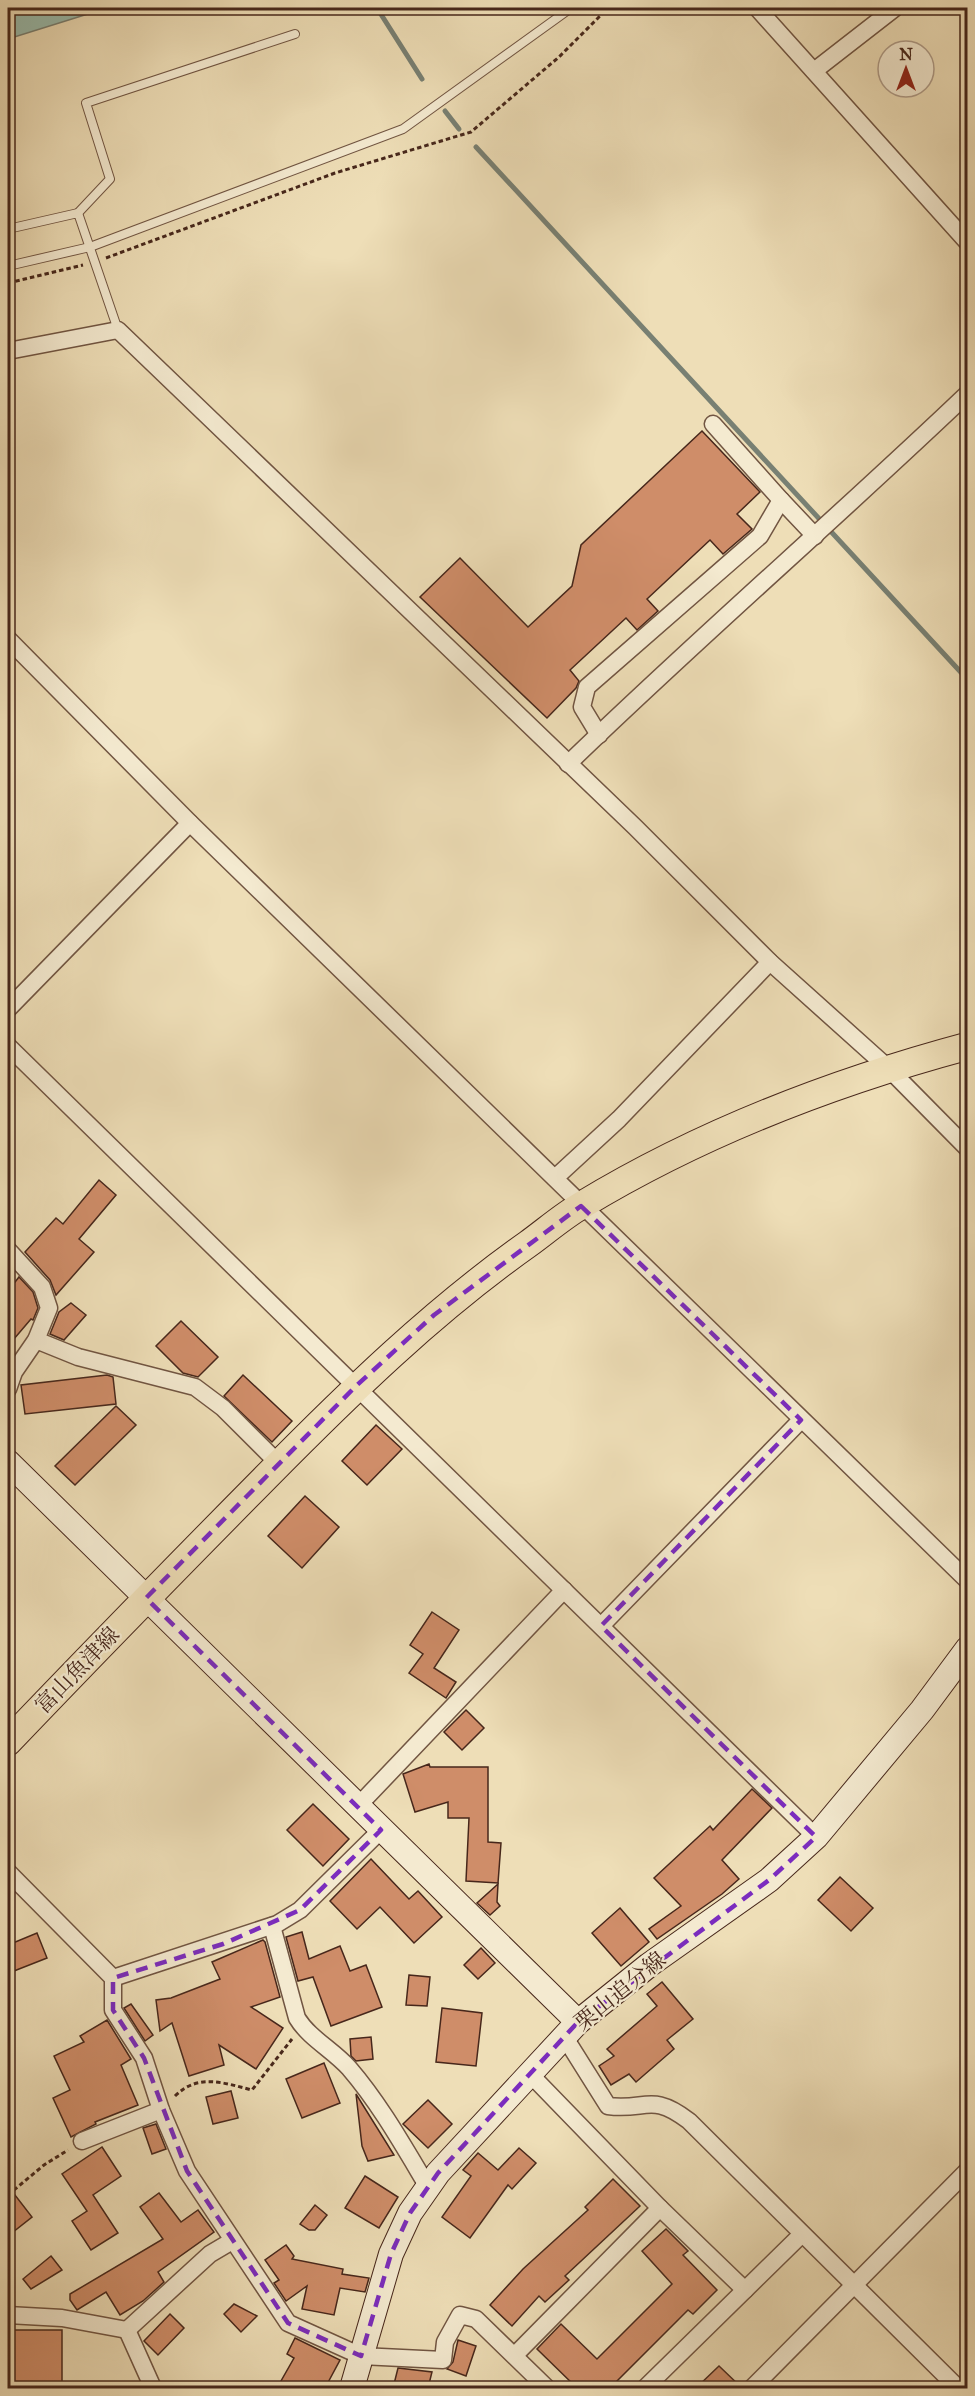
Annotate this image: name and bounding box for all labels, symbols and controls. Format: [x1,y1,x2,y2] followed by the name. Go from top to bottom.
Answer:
[876,39,936,99] north arrow
[899,45,913,64] text: N
[29,1621,125,1719] street label: 富山魚津線
[569,1946,671,2036] street label: 栗山追分線

